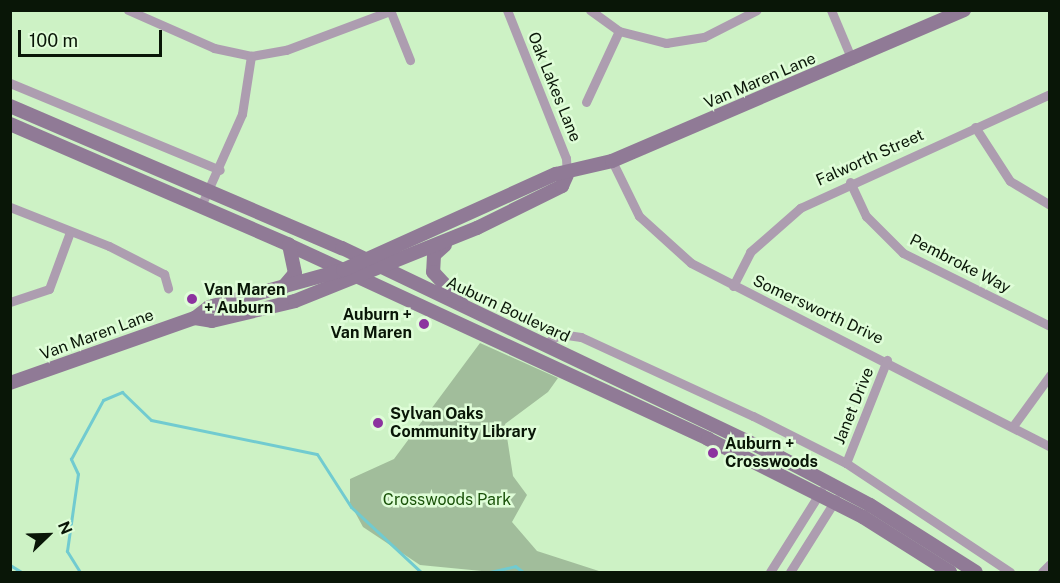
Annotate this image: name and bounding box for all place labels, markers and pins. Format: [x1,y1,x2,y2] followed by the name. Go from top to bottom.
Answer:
[204,280,286,318] place label: Van Maren + Auburn
[185,292,199,306] marker: Van Maren + Auburn
[330,305,412,343] place label: Auburn + Van Maren
[417,317,431,331] marker: Auburn + Van Maren
[390,404,537,442] place label: Sylvan Oaks Community Library
[371,416,385,430] marker: Sylvan Oaks Community Library
[725,434,818,472] place label: Auburn + Crosswoods
[706,446,720,460] marker: Auburn + Crosswoods

